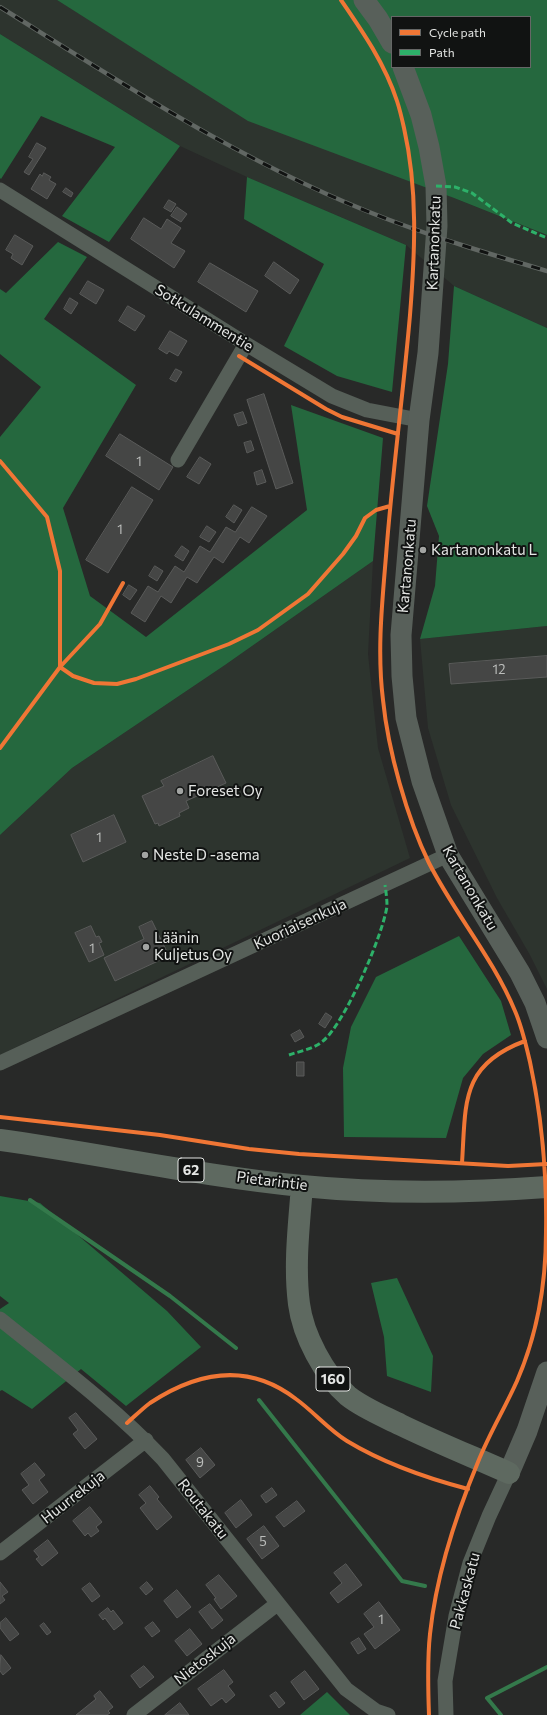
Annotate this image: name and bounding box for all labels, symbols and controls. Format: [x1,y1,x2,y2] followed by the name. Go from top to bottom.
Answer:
[391,16,531,68] legend
[429,25,486,39] text: Cycle path
[429,45,455,59] text: Path
[423,195,445,291] street label: Kartanonkatu
[152,281,256,355] street label: Sotkulammentie
[136,454,142,470] house number: 1
[394,518,420,614] street label: Kartanonkatu
[117,522,123,538] house number: 1
[431,541,537,559] place label: Kartanonkatu L
[418,545,428,555] marker: Kartanonkatu L
[493,662,505,678] house number: 12
[188,782,263,800] place label: Foreset Oy
[175,786,185,796] marker: Foreset Oy
[96,830,102,846] house number: 1
[439,843,501,933] street label: Kartanonkatu
[153,846,260,864] place label: Neste D -asema
[140,850,150,860] marker: Neste D -asema
[251,895,349,953] street label: Kuoriaisenkuja
[154,929,232,964] place label: Läänin Kuljetus Oy
[89,941,95,957] house number: 1
[141,942,151,952] marker: Läänin Kuljetus Oy
[178,1158,204,1182] road number: 62
[235,1168,309,1194] street label: Pietarintie
[316,1367,350,1391] road number: 160
[196,1455,204,1471] house number: 9
[38,1467,108,1527] street label: Huurrekuja
[174,1475,232,1543] street label: Routakatu
[259,1534,267,1550] house number: 5
[446,1551,484,1631] street label: Pakkaskatu
[378,1612,384,1628] house number: 1
[171,1629,239,1689] street label: Nietoskuja

